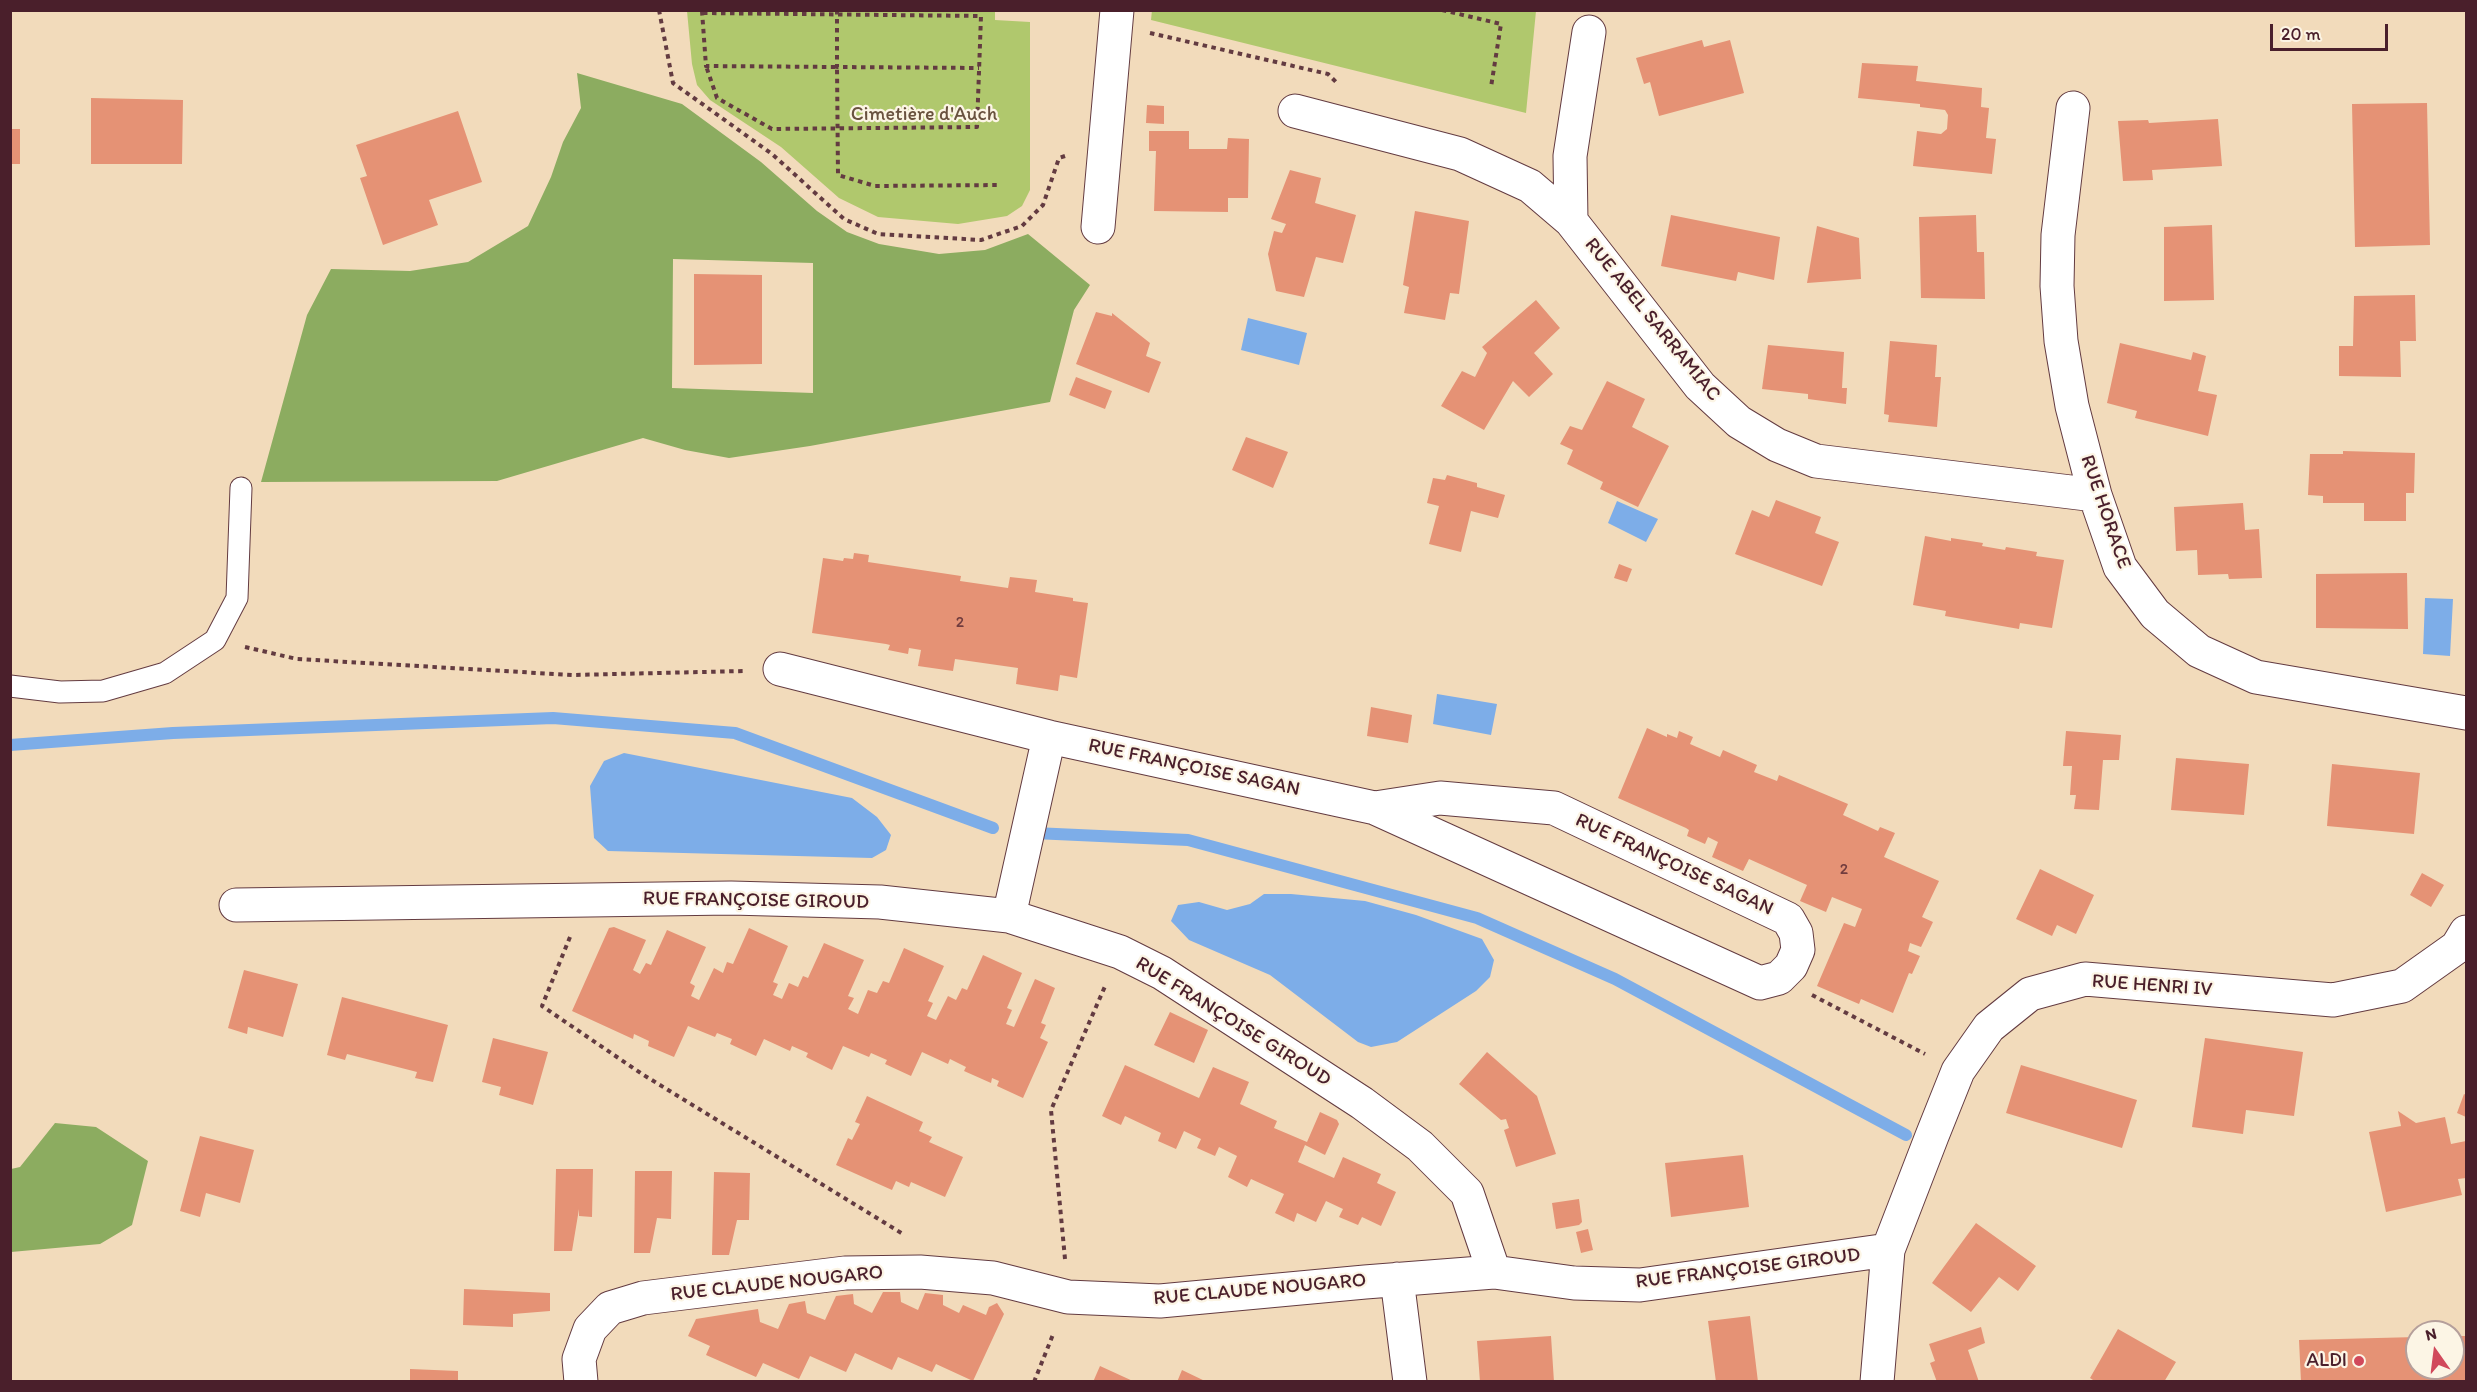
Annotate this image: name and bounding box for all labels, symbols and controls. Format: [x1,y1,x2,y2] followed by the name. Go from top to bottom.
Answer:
[2273,12,2392,50] scale bar
[2281,23,2321,45] text: 20 m
[851,103,997,127] park label: Cimetière d'Auch
[1579,234,1725,406] street label: RUE ABEL SARRAMIAC
[2074,452,2136,572] street label: RUE HORACE
[956,613,964,633] house number: 2
[1086,734,1302,802] street label: RUE FRANÇOISE SAGAN
[1571,809,1777,921] street label: RUE FRANÇOISE SAGAN
[1840,860,1848,880] house number: 2
[643,887,869,915] street label: RUE FRANÇOISE GIROUD
[1131,952,1335,1092] street label: RUE FRANÇOISE GIROUD
[2091,970,2213,1002] street label: RUE HENRI IV
[1634,1243,1862,1295] street label: RUE FRANÇOISE GIROUD
[670,1261,884,1307] street label: RUE CLAUDE NOUGARO
[1153,1269,1367,1311] street label: RUE CLAUDE NOUGARO
[2405,1320,2465,1380] north arrow
[2423,1323,2439,1345] text: N
[2306,1349,2347,1373] place label: ALDI
[2352,1354,2366,1368] marker: ALDI

